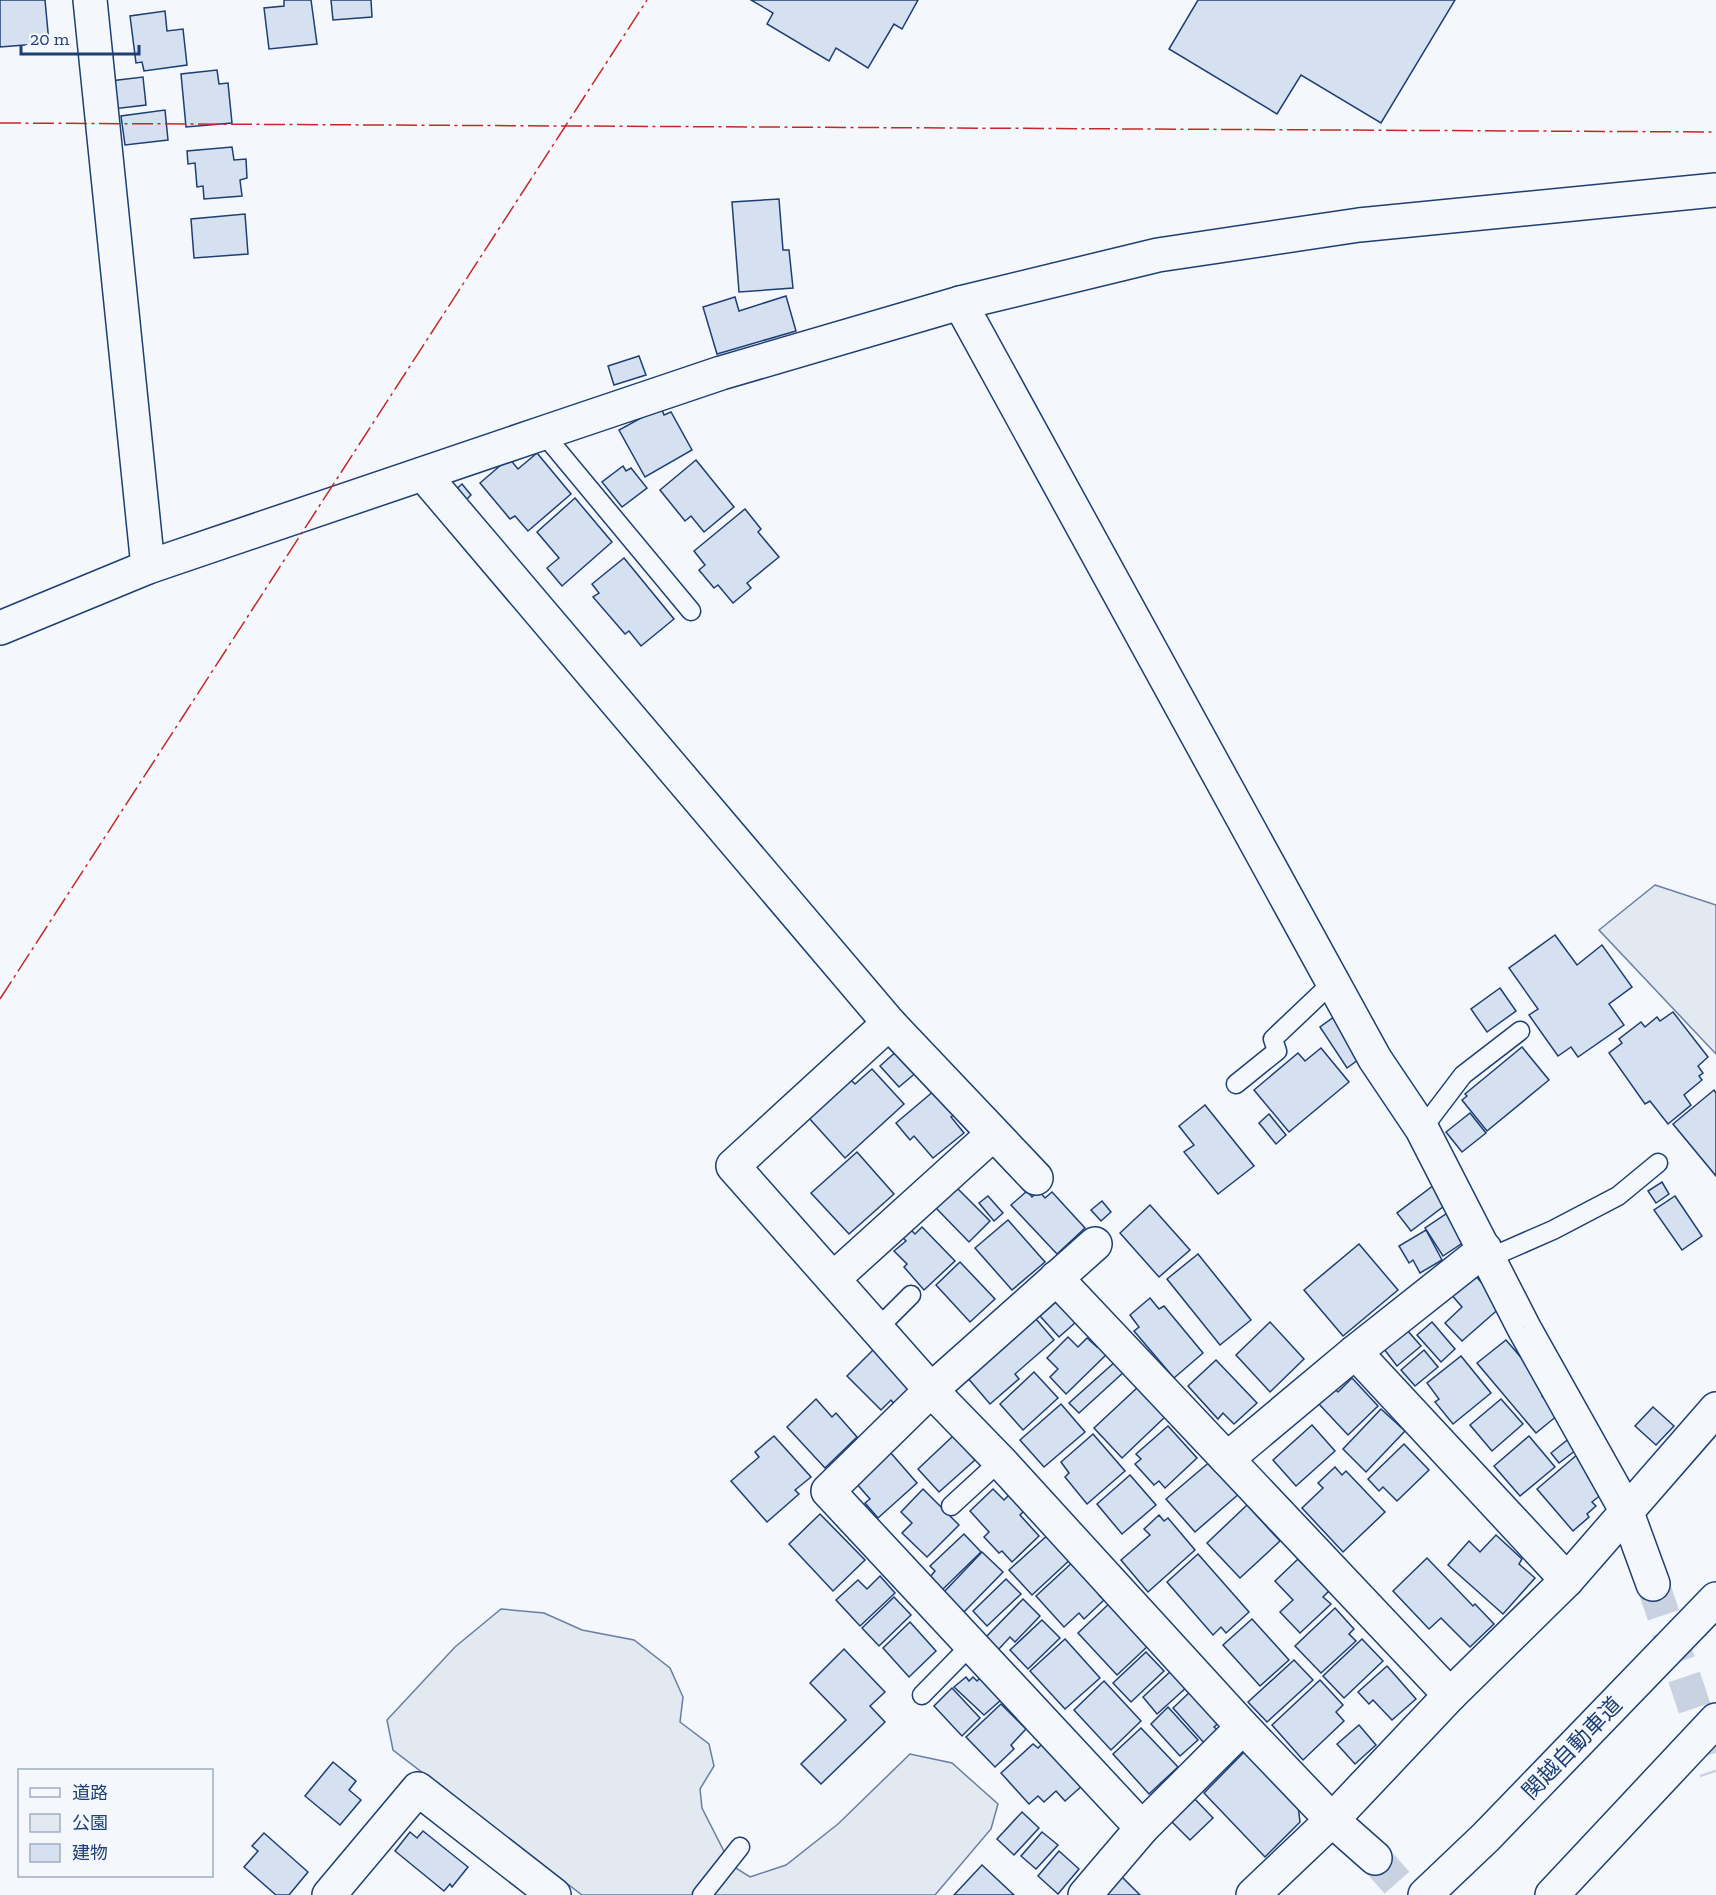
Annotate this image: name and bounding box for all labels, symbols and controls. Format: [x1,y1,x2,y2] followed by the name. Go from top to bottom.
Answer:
[21,18,140,56] scale bar
[30,28,70,50] text: 20 m
[1516,1691,1628,1805] street label: 関越自動車道
[18,1769,213,1877] legend
[72,1782,108,1804] text: 道路
[72,1812,108,1834] text: 公園
[72,1842,108,1864] text: 建物

